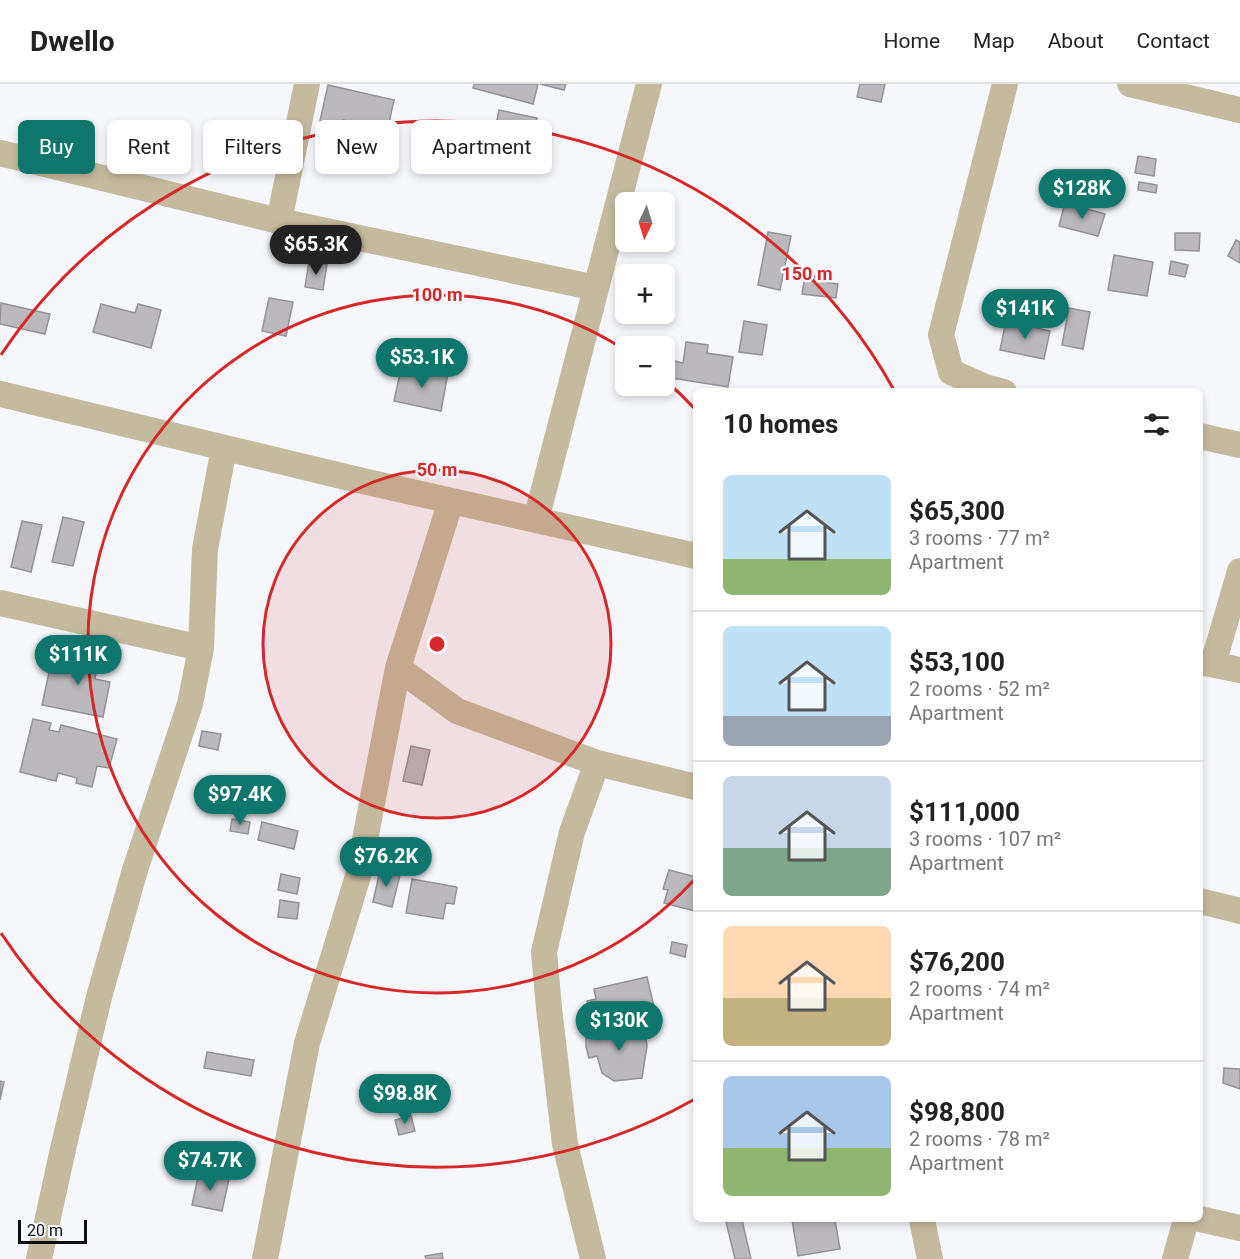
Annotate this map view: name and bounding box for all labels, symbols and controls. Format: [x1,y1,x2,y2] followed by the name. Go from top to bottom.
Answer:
[30,25,115,58] text: Dwello
[884,29,940,53] text: Home
[973,29,1015,53] text: Map
[1048,29,1104,53] text: About
[1137,29,1210,53] text: Contact
[18,120,95,174] chip: Buy
[107,120,191,174] chip: Rent
[203,120,303,174] chip: Filters
[315,120,399,174] chip: New
[411,120,552,174] chip: Apartment
[1040,169,1124,220] pin: $128K
[1053,176,1111,200] text: $128K
[615,192,675,252] north arrow
[615,192,675,396] map controls
[267,225,365,276] pin: $65.3K
[284,232,348,256] text: $65.3K
[781,263,833,284] text: 150 m
[615,264,675,324] button: +
[411,284,463,305] text: 100 m
[983,289,1067,340] pin: $141K
[996,296,1054,320] text: $141K
[615,336,675,396] button: −
[373,338,471,389] pin: $53.1K
[390,345,454,369] text: $53.1K
[1140,408,1173,441] icon: filters
[723,409,838,439] text: 10 homes
[417,459,457,480] text: 50 m
[909,496,1005,526] text: $65,300
[771,499,843,571] icon: home
[909,526,1050,550] text: 3 rooms · 77 m²
[909,550,1004,574] text: Apartment
[427,634,447,654] centre of rings
[36,635,120,686] pin: $111K
[49,642,107,666] text: $111K
[909,647,1005,677] text: $53,100
[771,650,843,722] icon: home
[909,677,1050,701] text: 2 rooms · 52 m²
[909,701,1004,725] text: Apartment
[191,775,289,826] pin: $97.4K
[208,782,272,806] text: $97.4K
[909,797,1020,827] text: $111,000
[771,800,843,872] icon: home
[909,827,1061,851] text: 3 rooms · 107 m²
[337,837,435,888] pin: $76.2K
[354,844,418,868] text: $76.2K
[909,851,1004,875] text: Apartment
[909,947,1005,977] text: $76,200
[771,950,843,1022] icon: home
[909,977,1050,1001] text: 2 rooms · 74 m²
[577,1001,661,1052] pin: $130K
[909,1001,1004,1025] text: Apartment
[590,1008,648,1032] text: $130K
[356,1074,454,1125] pin: $98.8K
[373,1081,437,1105] text: $98.8K
[909,1097,1005,1127] text: $98,800
[771,1100,843,1172] icon: home
[909,1127,1050,1151] text: 2 rooms · 78 m²
[161,1141,259,1192] pin: $74.7K
[178,1148,242,1172] text: $74.7K
[909,1151,1004,1175] text: Apartment
[18,1217,87,1244] scale bar
[27,1221,63,1240] text: 20 m

